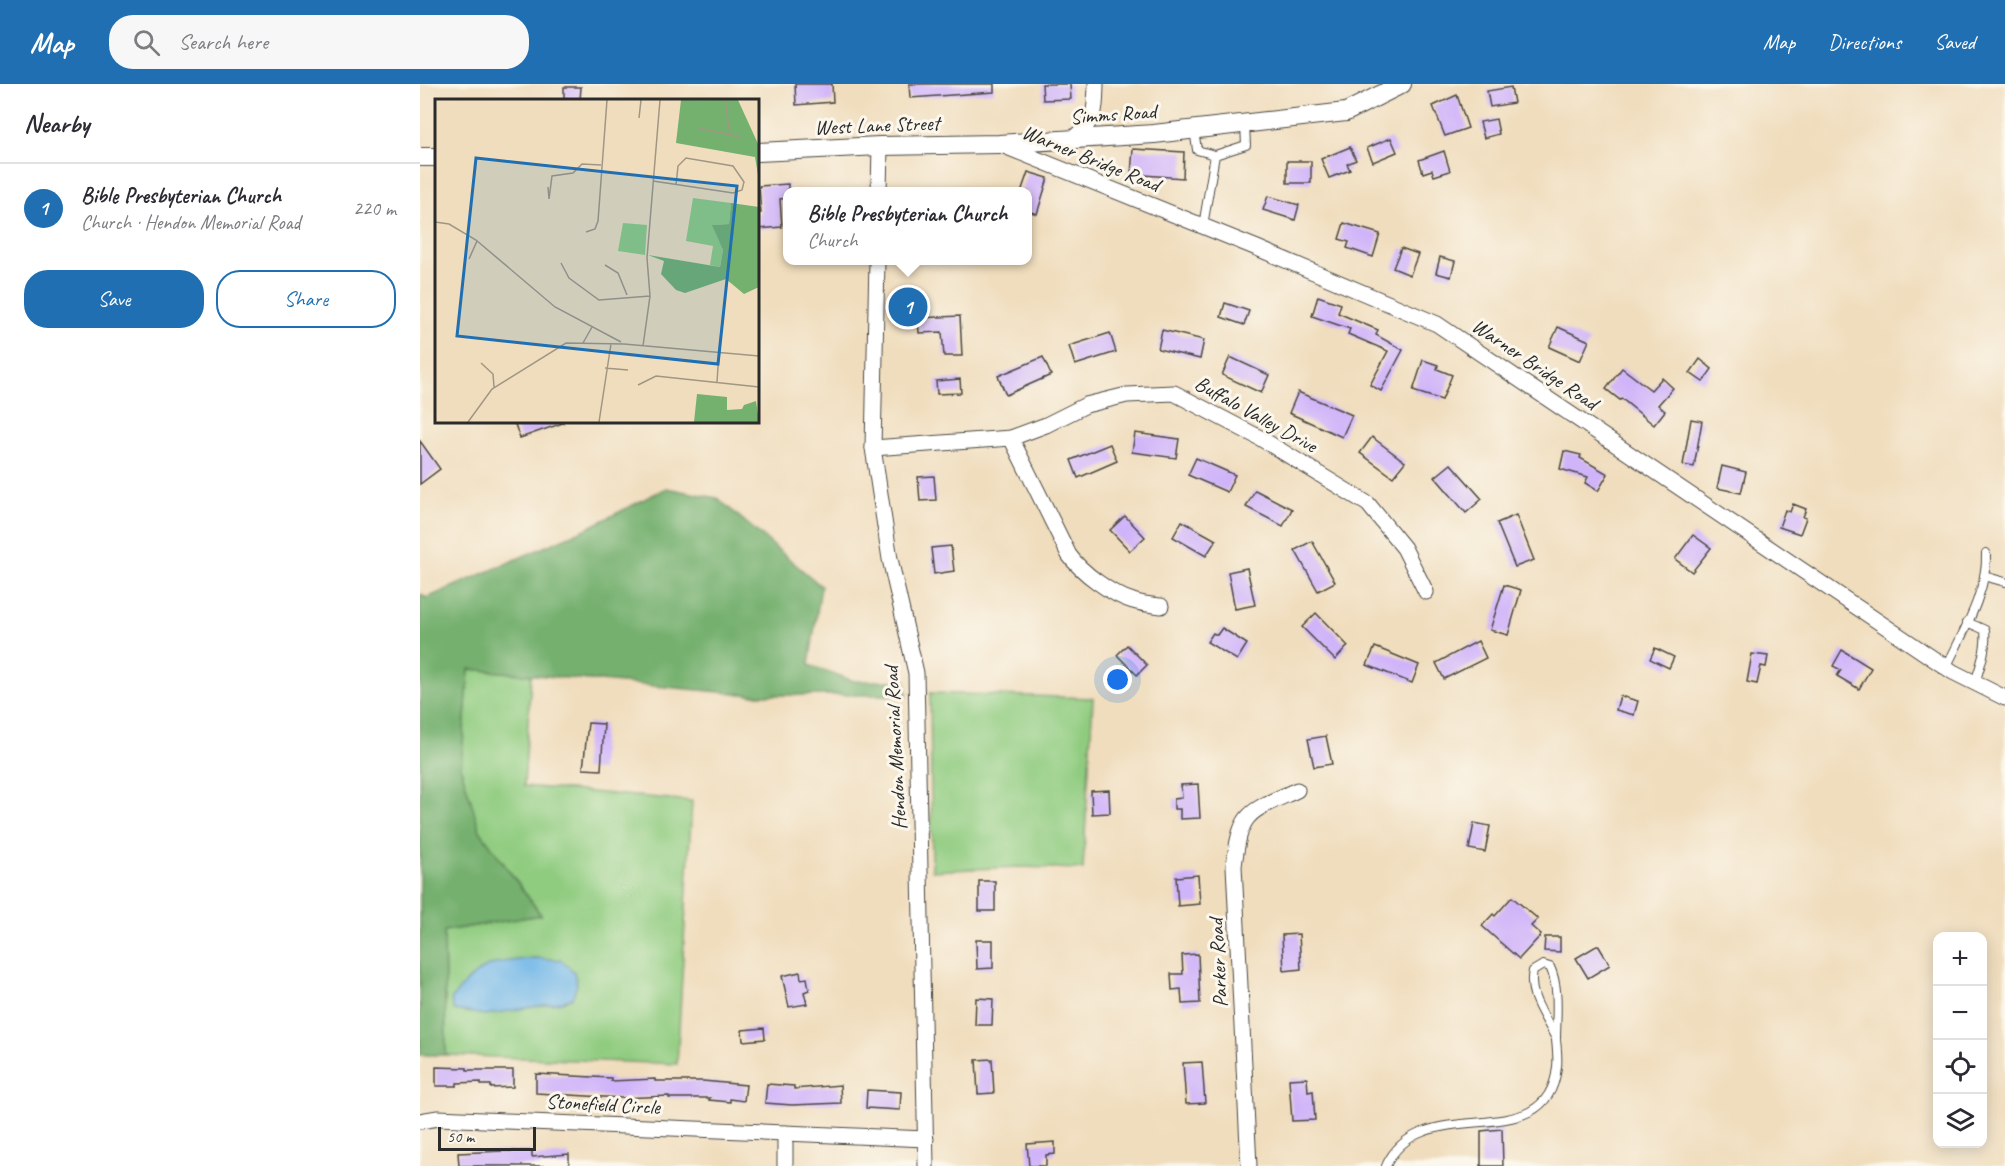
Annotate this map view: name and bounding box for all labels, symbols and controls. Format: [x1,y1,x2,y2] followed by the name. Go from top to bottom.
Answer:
[109,15,529,69] search box
[30,25,73,60] text: Map
[130,26,163,59] icon: search
[178,28,268,56] text: Search here
[1763,29,1795,55] text: Map
[1828,29,1901,55] text: Directions
[1934,29,1975,55] text: Saved
[1069,98,1161,130] street label: Simms Road
[435,99,759,423] inset map
[24,107,89,140] text: Nearby
[814,110,943,140] street label: West Lane Street
[1018,119,1167,199] street label: Warner Bridge Road
[81,182,281,210] text: Bible Presbyterian Church
[783,187,1032,265] popup
[39,196,48,221] text: 1
[353,196,396,221] text: 220 m
[807,200,1008,228] text: Bible Presbyterian Church
[81,210,300,235] text: Church · Hendon Memorial Road
[807,228,858,253] text: Church
[24,270,204,328] button: Save
[216,270,396,328] button: Share
[888,284,928,330] pin: 1
[1467,312,1606,418] street label: Warner Bridge Road
[1190,370,1324,459] street label: Buffalo Valley Drive
[878,662,912,830] street label: Hendon Memorial Road
[1103,665,1132,694] your location
[1203,914,1233,1008] street label: Parker Road
[1933,932,1987,1148] map controls
[1933,932,1987,986] button: +
[1933,986,1987,1040] button: −
[1933,1040,1987,1094] button: locate
[545,1088,662,1120] street label: Stonefield Circle
[1933,1094,1987,1148] button: layers
[438,1124,536,1152] scale bar
[447,1127,474,1147] text: 50 m

